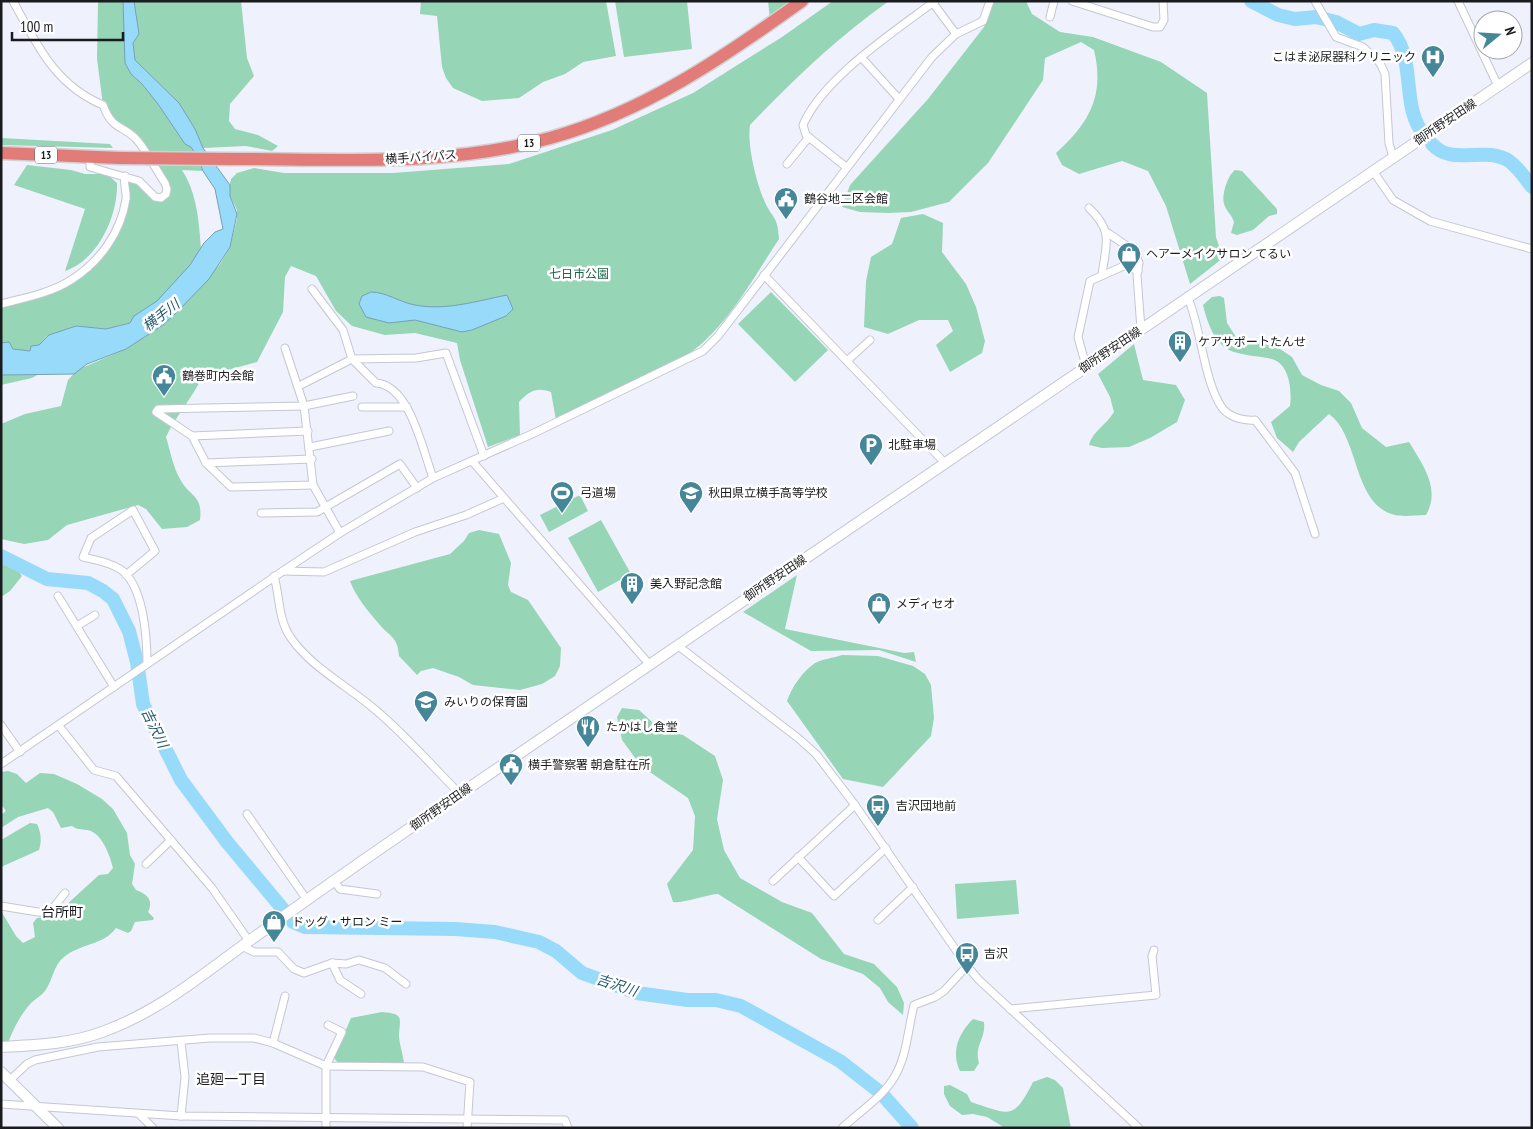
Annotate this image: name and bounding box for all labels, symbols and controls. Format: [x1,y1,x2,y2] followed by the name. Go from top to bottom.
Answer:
[12,10,124,42] scale bar
[1473,10,1523,60] north arrow
[20,17,53,36] text: 100 m
[1501,25,1520,37] text: N
[1420,44,1446,78] hospital icon: こはま泌尿器科クリニック
[1272,49,1416,64] place label: こはま泌尿器科クリニック
[1411,95,1479,148] street label: 御所野安田線
[518,134,540,152] road number: 13
[35,146,57,164] road number: 13
[385,147,457,166] street label: 横手バイパス
[773,186,799,220] public building icon: 鶴谷地二区会館
[804,191,888,206] place label: 鶴谷地二区会館
[1116,241,1142,275] shop icon: ヘアーメイクサロン てるい
[1146,246,1291,261] place label: ヘアーメイクサロン てるい
[549,266,609,281] park label: 七日市公園
[139,294,185,335] water label: 横手川
[1076,323,1144,376] street label: 御所野安田線
[1167,329,1193,363] building icon: ケアサポートたんせ
[1198,334,1306,349] place label: ケアサポートたんせ
[151,363,177,397] public building icon: 鶴巻町内会館
[182,368,254,383] place label: 鶴巻町内会館
[858,432,884,466] parking icon: 北駐車場
[888,437,936,452] place label: 北駐車場
[549,480,575,514] sports icon: 弓道場
[678,480,704,514] school or university icon: 秋田県立横手高等学校
[580,485,616,500] place label: 弓道場
[708,485,828,500] place label: 秋田県立横手高等学校
[741,551,809,604] street label: 御所野安田線
[619,571,645,605] building icon: 美入野記念館
[650,576,722,591] place label: 美入野記念館
[866,591,892,625] shop icon: メディセオ
[896,596,955,611] place label: メディセオ
[413,689,439,723] school or university icon: みいりの保育園
[444,694,528,709] place label: みいりの保育園
[138,705,173,753] water label: 吉沢川
[575,714,601,748] restaurant icon: たかはし食堂
[606,719,678,734] place label: たかはし食堂
[498,752,524,786] public building icon: 横手警察署 朝倉駐在所
[528,757,651,772] place label: 横手警察署 朝倉駐在所
[407,780,475,833] street label: 御所野安田線
[865,793,891,827] bus stop icon: 吉沢団地前
[896,798,956,813] place label: 吉沢団地前
[41,903,83,921] district label: 台所町
[261,909,287,943] shop icon: ドッグ・サロン ミー
[292,914,403,929] place label: ドッグ・サロン ミー
[954,941,980,975] bus stop icon: 吉沢
[984,946,1008,961] place label: 吉沢
[594,970,642,1001] water label: 吉沢川
[196,1070,266,1088] district label: 追廻一丁目

